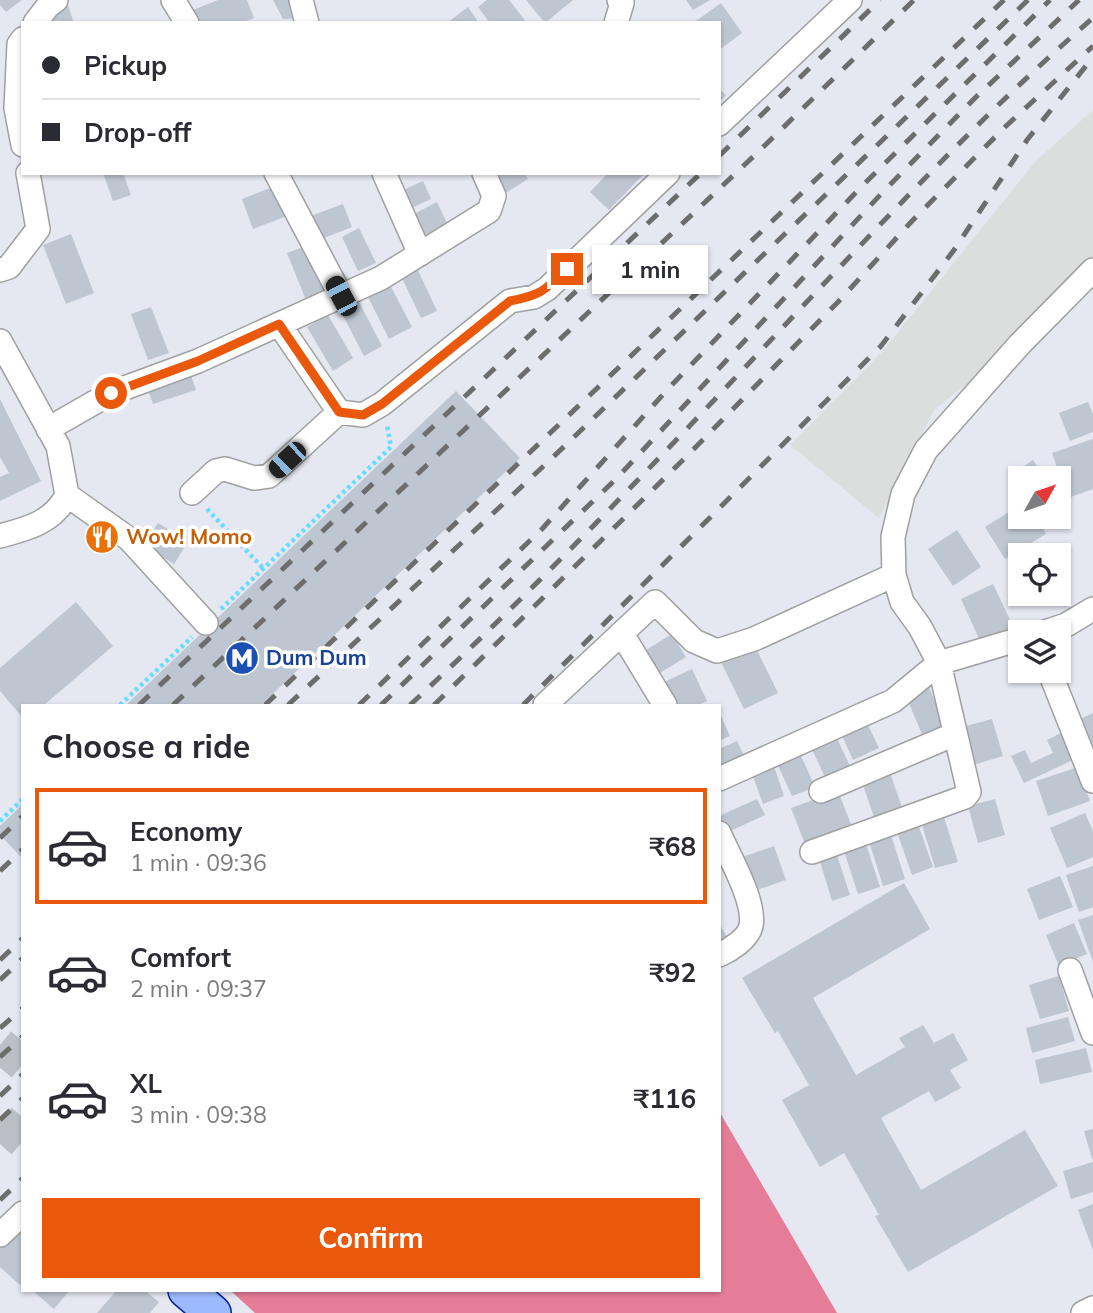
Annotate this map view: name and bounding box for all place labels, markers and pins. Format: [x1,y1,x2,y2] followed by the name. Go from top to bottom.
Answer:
[83,518,121,556] restaurant icon: Wow! Momo
[126,523,252,549] place label: Wow! Momo
[223,639,261,677] metro station icon: Dum Dum
[266,644,367,670] place label: Dum Dum

